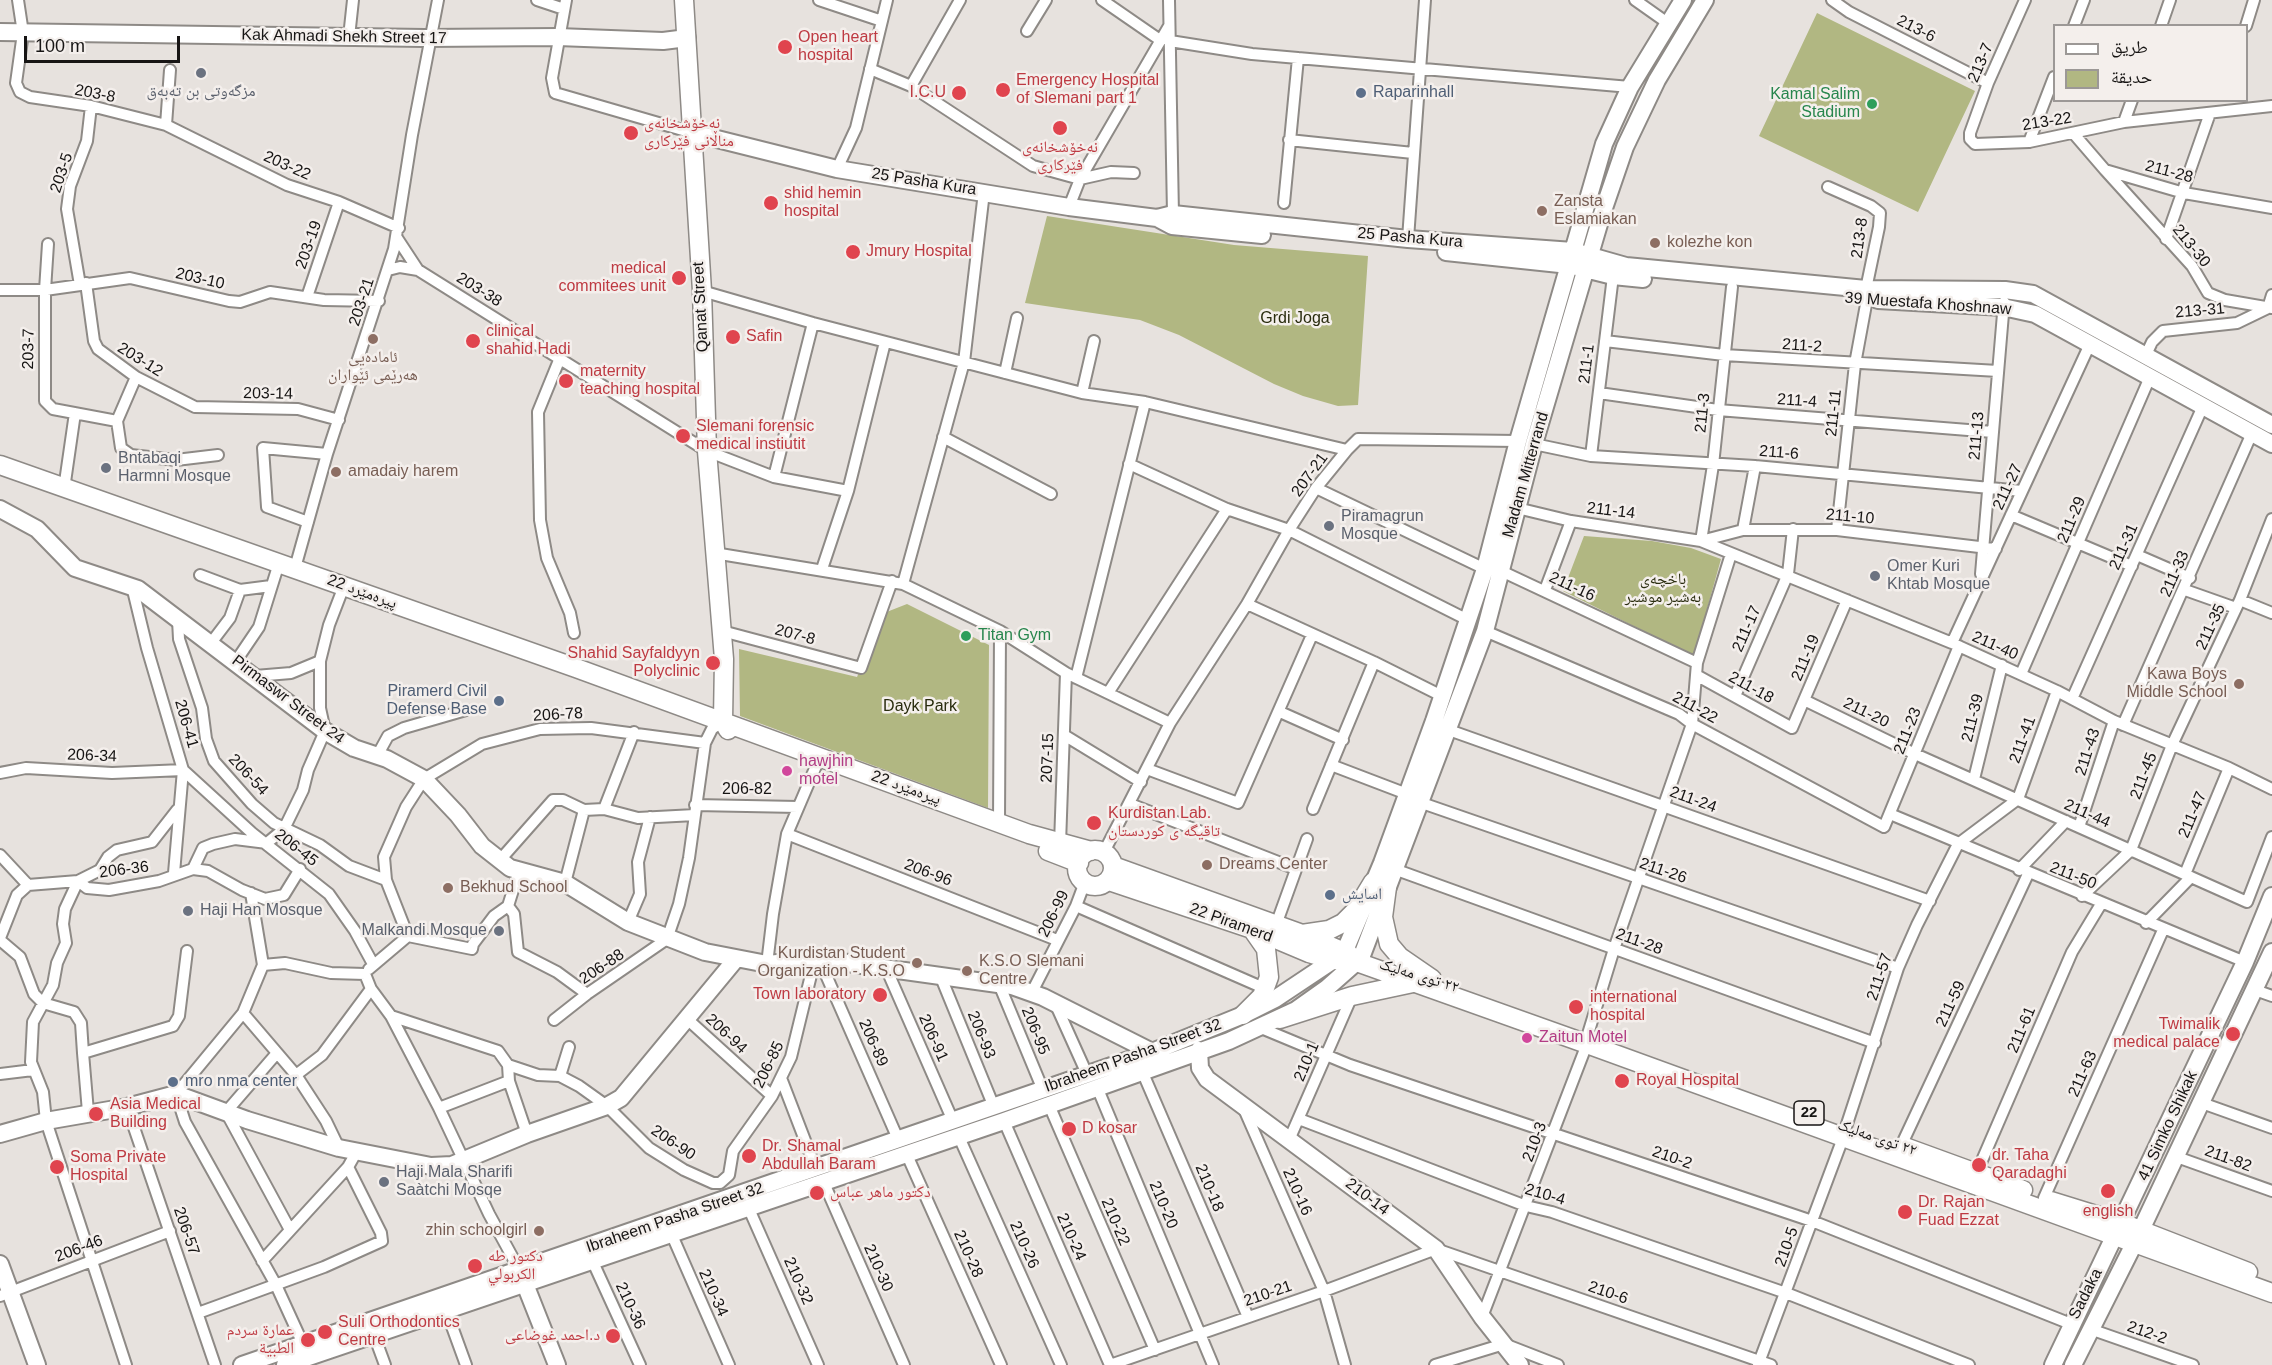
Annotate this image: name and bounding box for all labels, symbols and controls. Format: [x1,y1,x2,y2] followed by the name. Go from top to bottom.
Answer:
[1893,11,1939,47] street label: 213-6
[27,24,183,62] scale bar
[2053,24,2248,102] legend
[241,26,447,48] street label: Kak Ahmadi Shekh Street 17
[798,28,878,66] place label: Open heart hospital
[35,36,85,56] text: 100 m
[2111,37,2148,57] text: طريق
[776,38,794,56] marker: Open heart hospital
[1964,40,1998,86] street label: 213-7
[194,66,208,80] marker: مزگەوتی بن تەبەق
[2111,67,2152,87] text: حديقة
[1016,71,1159,109] place label: Emergency Hospital of Slemani part 1
[73,81,117,107] street label: 203-8
[994,81,1012,99] marker: Emergency Hospital of Slemani part 1
[147,82,255,102] place label: مزگەوتی بن تەبەق
[910,83,946,103] place label: I.C.U
[1373,83,1454,103] place label: Raparinhall
[950,84,968,102] marker: I.C.U
[1770,85,1860,123] place label: Kamal Salim Stadium
[1354,86,1368,100] marker: Raparinhall
[1865,97,1879,111] marker: Kamal Salim Stadium
[2021,109,2073,135] street label: 213-22
[644,114,734,152] place label: نەخۆشخانەی مناڵانی فێركاری
[1051,119,1069,137] marker: نەخۆشخانەی فێرکاری
[622,124,640,142] marker: نەخۆشخانەی مناڵانی فێركاری
[1022,138,1098,176] place label: نەخۆشخانەی فێرکاری
[260,147,314,185] street label: 203-22
[47,151,77,195] street label: 203-5
[2143,156,2195,188] street label: 211-28
[870,164,978,200] street label: 25 Pasha Kura
[784,184,861,222] place label: shid hemin hospital
[1554,192,1637,230] place label: Zansta Eslamiakan
[762,194,780,212] marker: shid hemin hospital
[1535,204,1549,218] marker: Zansta Eslamiakan
[1848,216,1872,260] street label: 213-8
[292,218,326,272] street label: 203-19
[2168,221,2214,271] street label: 213-30
[1356,224,1464,252] street label: 25 Pasha Kura
[1667,233,1752,253] place label: kolezhe kon
[1648,236,1662,250] marker: kolezhe kon
[866,242,972,262] place label: Jmury Hospital
[844,243,862,261] marker: Jmury Hospital
[558,259,666,297] place label: medical commitees unit
[689,261,713,353] street label: Qanat Street
[174,264,226,294] street label: 203-10
[453,269,505,311] street label: 203-38
[670,269,688,287] marker: medical commitees unit
[345,275,379,329] street label: 203-21
[1844,289,2012,319] street label: 39 Muestafa Khoshnaw
[2174,299,2226,323] street label: 213-31
[1260,309,1330,329] park label: Grdi Joga
[486,322,570,360] place label: clinical shahid Hadi
[746,327,782,347] place label: Safin
[19,328,39,370] street label: 203-7
[724,328,742,346] marker: Safin
[366,332,380,346] marker: ئامادەیی ھەرێمی ئێواران
[464,332,482,350] marker: clinical shahid Hadi
[1782,335,1822,357] street label: 211-2
[114,339,166,381] street label: 203-12
[1575,343,1599,385] street label: 211-1
[328,348,418,386] place label: ئامادەیی ھەرێمی ئێواران
[580,362,700,400] place label: maternity teaching hospital
[557,372,575,390] marker: maternity teaching hospital
[243,384,293,404] street label: 203-14
[1822,388,1846,438] street label: 211-11
[1777,390,1817,412] street label: 211-4
[1691,392,1715,434] street label: 211-3
[1499,410,1553,540] street label: Madam Mitterrand
[1965,411,1989,461] street label: 211-13
[696,417,814,455] place label: Slemani forensic medical instiutit
[674,427,692,445] marker: Slemani forensic medical instiutit
[1758,442,1800,464] street label: 211-6
[118,449,231,487] place label: Bntabaqi Harmni Mosque
[1288,449,1332,501] street label: 207-21
[99,461,113,475] marker: Bntabaqi Harmni Mosque
[1989,461,2027,513] street label: 211-27
[348,462,458,482] place label: amadaiy harem
[329,465,343,479] marker: amadaiy harem
[2054,494,2090,546] street label: 211-29
[1586,499,1636,523] street label: 211-14
[1825,505,1875,529] street label: 211-10
[1341,507,1424,545] place label: Piramagrun Mosque
[1322,519,1336,533] marker: Piramagrun Mosque
[2105,521,2143,573] street label: 211-31
[2156,548,2194,600] street label: 211-33
[1887,557,1990,595] place label: Omer Kuri Khtab Mosque
[1546,568,1598,606] street label: 211-16
[1868,569,1882,583] marker: Omer Kuri Khtab Mosque
[1625,570,1701,608] park label: باخچەی بەشیر موشیر
[325,571,399,613] street label: 22 پیرەمێرد
[2192,601,2230,653] street label: 211-35
[1728,603,1766,655] street label: 211-17
[773,620,817,650] street label: 207-8
[978,626,1051,646] place label: Titan Gym
[1969,627,2021,665] street label: 211-40
[959,629,973,643] marker: Titan Gym
[1788,632,1824,684] street label: 211-19
[567,644,700,682] place label: Shahid Sayfaldyyn Polyclinic
[228,651,348,749] street label: Pirmaswr Street 24
[704,654,722,672] marker: Shahid Sayfaldyyn Polyclinic
[2126,665,2227,703] place label: Kawa Boys Middle School
[1725,668,1777,708] street label: 211-18
[2232,677,2246,691] marker: Kawa Boys Middle School
[386,682,487,720] place label: Piramerd Civil Defense Base
[1669,688,1721,728] street label: 211-22
[1958,692,1988,744] street label: 211-39
[492,694,506,708] marker: Piramerd Civil Defense Base
[1840,694,1892,732] street label: 211-20
[170,697,202,751] street label: 206-41
[883,697,957,717] park label: Dayk Park
[533,704,583,726] street label: 206-78
[1890,705,1926,757] street label: 211-23
[2006,714,2040,766] street label: 211-41
[2071,726,2105,778] street label: 211-43
[1038,733,1058,783] street label: 207-15
[67,746,117,766] street label: 206-34
[224,750,272,800] street label: 206-54
[2126,750,2162,802] street label: 211-45
[799,752,853,790] place label: hawjhin motel
[780,764,794,778] marker: hawjhin motel
[869,767,943,809] street label: 22 پیرەمێرد
[722,780,772,800] street label: 206-82
[1667,783,1719,817] street label: 211-24
[2175,789,2211,841] street label: 211-47
[2061,795,2113,833] street label: 211-44
[1108,804,1220,842] place label: Kurdistan Lab. تاقيگه ى كوردستان
[1085,814,1103,832] marker: Kurdistan Lab. تاقيگه ى كوردستان
[270,825,322,871] street label: 206-45
[1637,854,1689,888] street label: 211-26
[901,855,955,891] street label: 206-96
[1219,855,1327,875] place label: Dreams Center
[98,857,150,883] street label: 206-36
[1200,858,1214,872] marker: Dreams Center
[2047,858,2099,894] street label: 211-50
[460,878,568,898] place label: Bekhud School
[441,881,455,895] marker: Bekhud School
[1342,885,1382,905] place label: اسايش
[1034,887,1074,941] street label: 206-99
[1323,888,1337,902] marker: اسايش
[1187,899,1275,947] street label: 22 Piramerd
[200,901,323,921] place label: Haji Han Mosque
[181,904,195,918] marker: Haji Han Mosque
[362,921,487,941] place label: Malkandi Mosque
[492,924,506,938] marker: Malkandi Mosque
[1613,925,1665,959] street label: 211-28
[757,944,905,982] place label: Kurdistan Student Organization - K.S.O
[576,945,628,989] street label: 206-88
[1863,951,1897,1003] street label: 211-57
[979,952,1084,990] place label: K.S.O Slemani Centre
[1377,955,1461,997] street label: ٢٢ توی مەلیک
[910,956,924,970] marker: Kurdistan Student Organization - K.S.O
[960,964,974,978] marker: K.S.O Slemani Centre
[1932,978,1970,1030] street label: 211-59
[753,985,866,1005] place label: Town laboratory
[871,986,889,1004] marker: Town laboratory
[1590,988,1677,1026] place label: international hospital
[1567,998,1585,1016] marker: international hospital
[1017,1004,1053,1058] street label: 206-95
[2004,1004,2040,1056] street label: 211-61
[963,1008,999,1062] street label: 206-93
[701,1010,751,1058] street label: 206-94
[914,1011,952,1065] street label: 206-91
[1042,1015,1224,1097] street label: Ibraheem Pasha Street 32
[2113,1015,2220,1053] place label: Twimalik medical palace
[854,1016,892,1070] street label: 206-89
[2224,1025,2242,1043] marker: Twimalik medical palace
[1539,1028,1627,1048] place label: Zaitun Motel
[1520,1031,1534,1045] marker: Zaitun Motel
[749,1038,789,1092] street label: 206-85
[1290,1039,1324,1085] street label: 210-1
[2064,1048,2102,1100] street label: 211-63
[2134,1068,2202,1184] street label: 41 Simko Shikak
[1636,1071,1739,1091] place label: Royal Hospital
[185,1072,297,1092] place label: mro nma center
[1613,1072,1631,1090] marker: Royal Hospital
[166,1075,180,1089] marker: mro nma center
[110,1095,201,1133] place label: Asia Medical Building
[1794,1101,1824,1125] road number: 22
[87,1105,105,1123] marker: Asia Medical Building
[1835,1116,1919,1160] street label: ٢٢ توی مەلیک
[1082,1119,1137,1139] place label: D kosar
[1519,1119,1551,1165] street label: 210-3
[1060,1120,1078,1138] marker: D kosar
[647,1121,699,1165] street label: 206-90
[762,1137,876,1175] place label: Dr. Shamal Abdullah Baram
[1650,1142,1694,1174] street label: 210-2
[2202,1142,2254,1176] street label: 211-82
[1992,1146,2067,1184] place label: dr. Taha Qaradaghi
[740,1147,758,1165] marker: Dr. Shamal Abdullah Baram
[70,1148,166,1186] place label: Soma Private Hospital
[1970,1156,1988,1174] marker: dr. Taha Qaradaghi
[48,1158,66,1176] marker: Soma Private Hospital
[1190,1161,1228,1215] street label: 210-18
[396,1163,512,1201] place label: Haji Mala Sharifi Saàtchi Mosqe
[1278,1165,1316,1219] street label: 210-16
[1341,1174,1393,1220] street label: 210-14
[377,1175,391,1189] marker: Haji Mala Sharifi Saàtchi Mosqe
[1144,1178,1182,1232] street label: 210-20
[584,1179,766,1257] street label: Ibraheem Pasha Street 32
[1523,1180,1567,1210] street label: 210-4
[2099,1182,2117,1200] marker: english
[830,1183,931,1203] place label: دكتور ماهر عباس
[808,1184,826,1202] marker: دكتور ماهر عباس
[1918,1193,1999,1231] place label: Dr. Rajan Fuad Ezzat
[1096,1195,1134,1249] street label: 210-22
[2083,1202,2133,1222] place label: english
[1896,1203,1914,1221] marker: Dr. Rajan Fuad Ezzat
[169,1204,203,1258] street label: 206-57
[1052,1210,1090,1264] street label: 210-24
[1005,1218,1043,1272] street label: 210-26
[426,1221,527,1241] place label: zhin schoolgirl
[532,1224,546,1238] marker: zhin schoolgirl
[1771,1224,1803,1270] street label: 210-5
[949,1227,987,1281] street label: 210-28
[52,1231,106,1267] street label: 206-46
[859,1241,897,1295] street label: 210-30
[488,1247,543,1285] place label: دكتور طه الكربولي
[779,1254,817,1308] street label: 210-32
[466,1257,484,1275] marker: دكتور طه الكربولي
[2065,1265,2107,1323] street label: Sadaka
[694,1266,732,1320] street label: 210-34
[1241,1277,1295,1311] street label: 210-21
[1586,1277,1630,1309] street label: 210-6
[611,1279,649,1333] street label: 210-36
[338,1313,460,1351] place label: Suli Orthodontics Centre
[2125,1317,2169,1349] street label: 212-2
[227,1321,294,1359] place label: عمارة سردم الطبية
[316,1323,334,1341] marker: Suli Orthodontics Centre
[505,1326,600,1346] place label: د.احمد غوضاعی
[604,1327,622,1345] marker: د.احمد غوضاعی
[299,1331,317,1349] marker: عمارة سردم الطبية

